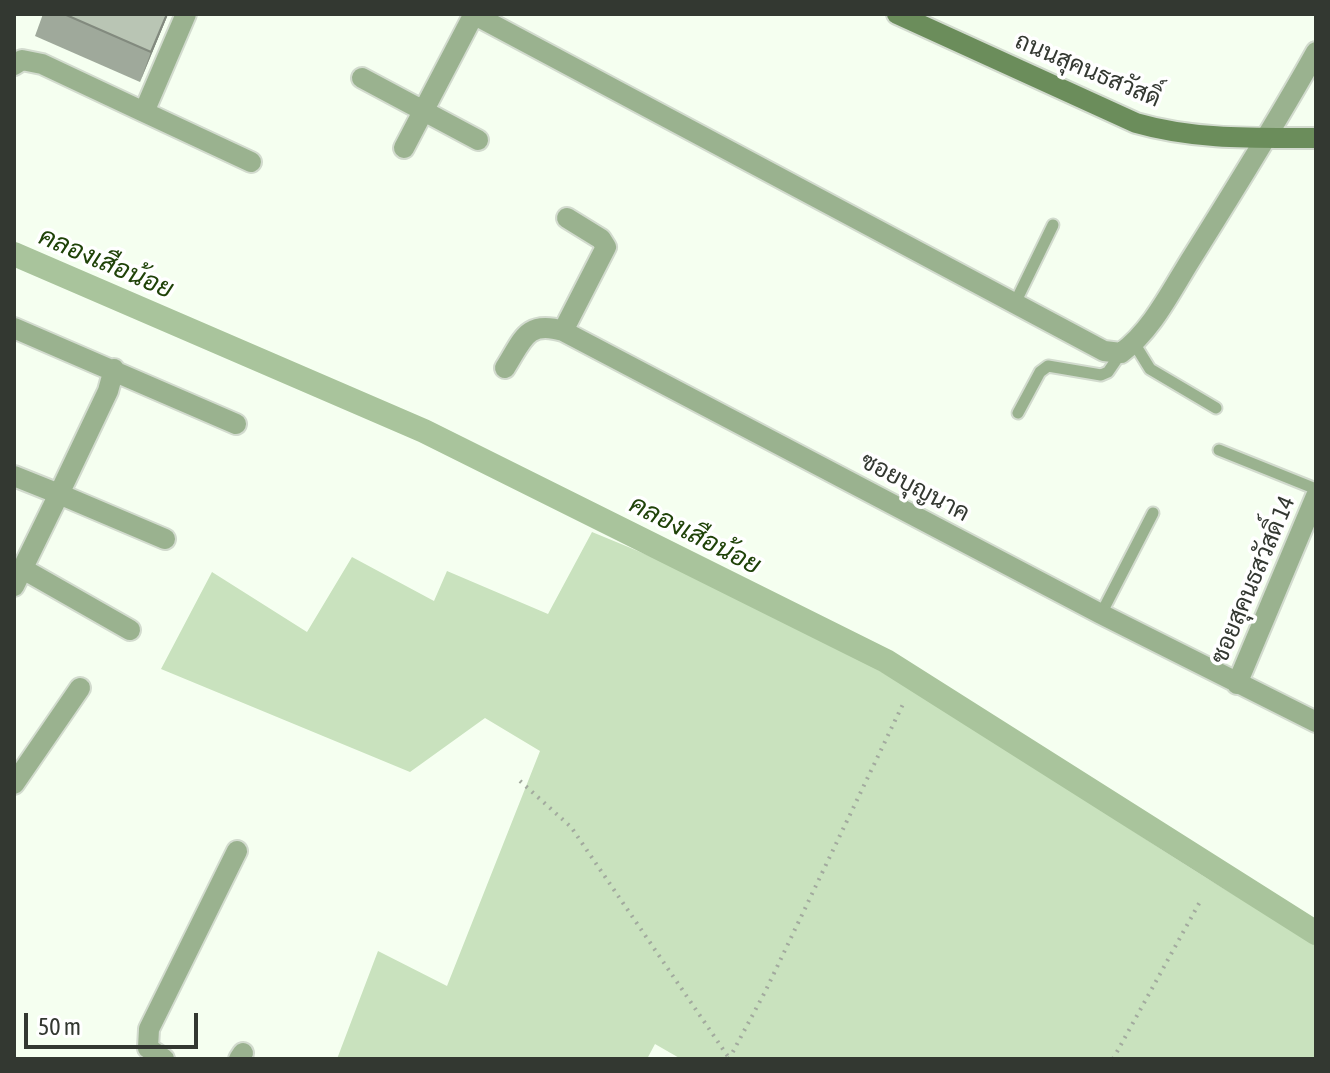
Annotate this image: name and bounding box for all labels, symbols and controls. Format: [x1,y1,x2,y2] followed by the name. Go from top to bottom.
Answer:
[1011,26,1165,114] street label: ถนนสุคนธสวัสดิ์
[34,221,178,305] water label: คลองเสือน้อย
[856,446,974,528] street label: ซอยบุญนาค
[624,489,766,581] water label: คลองเสือน้อย
[1205,492,1301,668] street label: ซอยสุคนธสวัสดิ์ 14
[28,997,202,1047] scale bar
[38,1013,81,1040] text: 50 m

